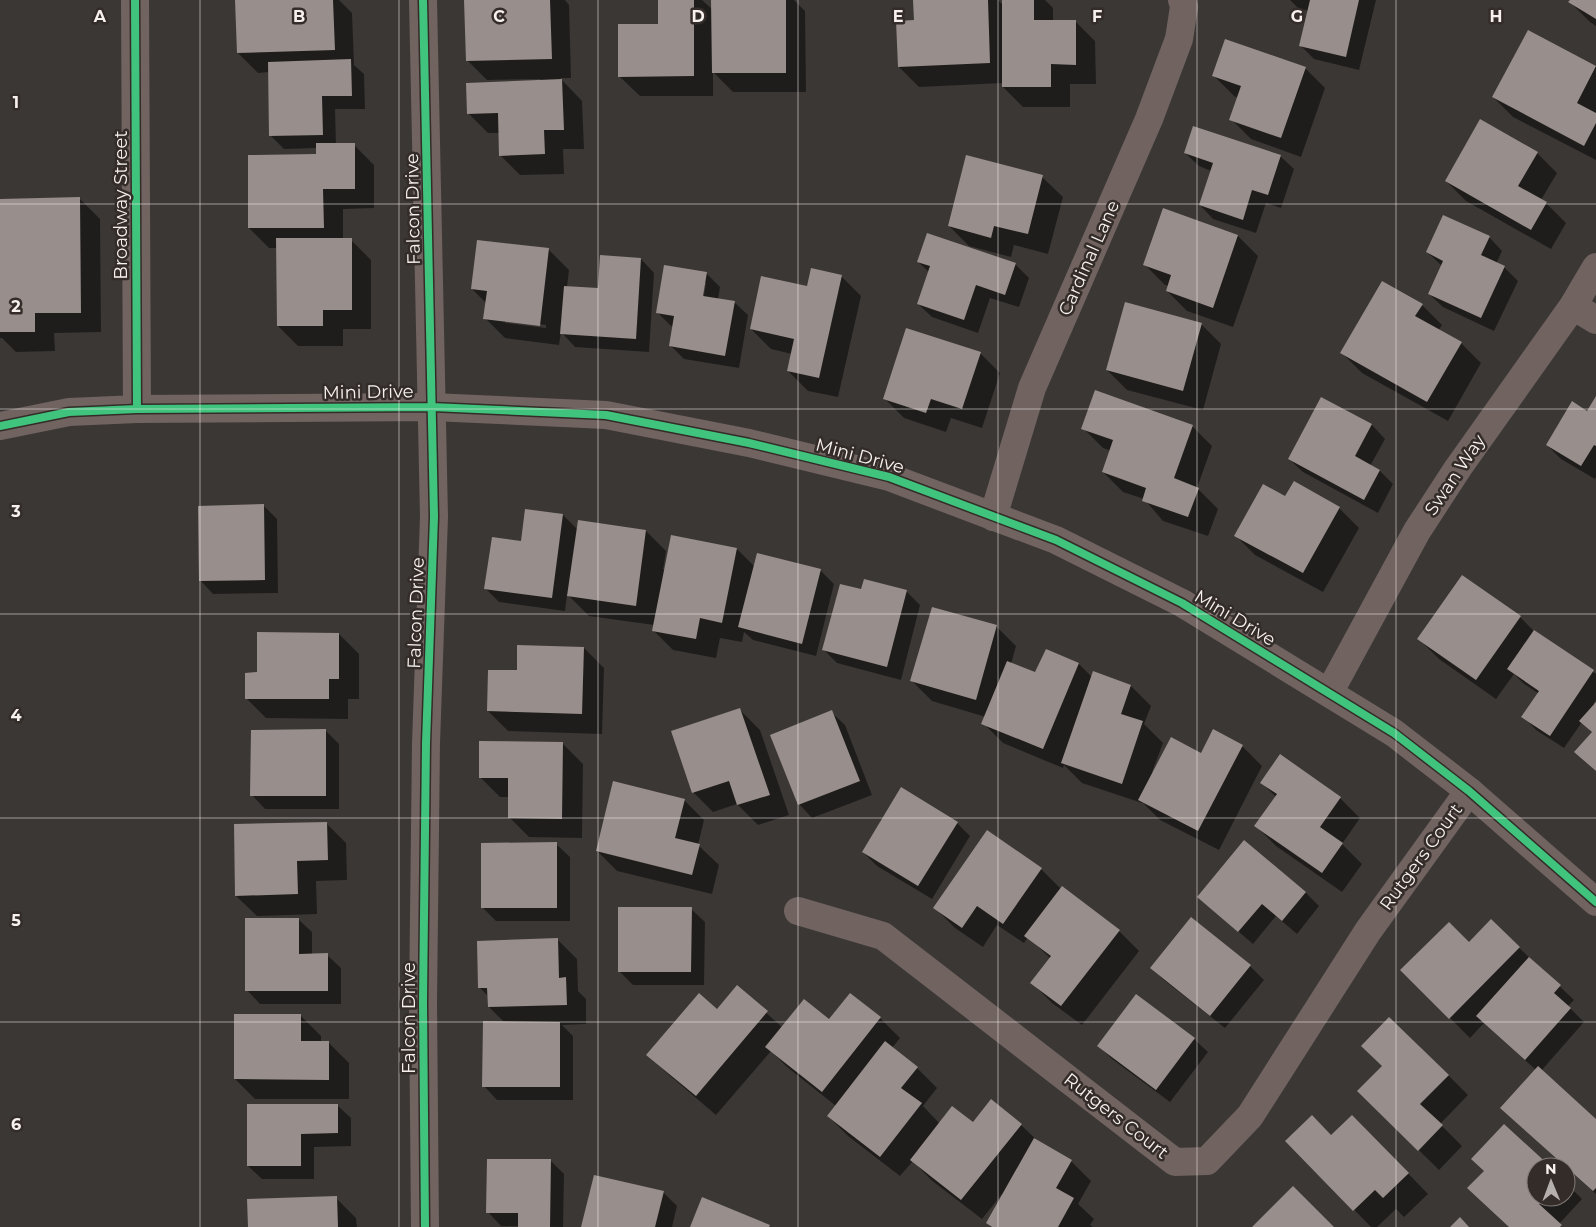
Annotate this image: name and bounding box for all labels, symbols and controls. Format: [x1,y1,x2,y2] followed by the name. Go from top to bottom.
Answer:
[93,7,107,26] text: A
[293,7,305,26] text: B
[493,7,505,26] text: C
[691,7,705,26] text: D
[893,7,903,26] text: E
[1092,7,1102,26] text: F
[1291,7,1303,26] text: G
[1490,7,1502,26] text: H
[13,93,19,112] text: 1
[110,130,132,280] street label: Broadway Street
[401,153,425,265] street label: Falcon Drive
[1054,197,1124,319] street label: Cardinal Lane
[11,297,21,316] text: 2
[322,380,414,404] street label: Mini Drive
[1420,430,1490,520] street label: Swan Way
[813,434,907,478] street label: Mini Drive
[10,502,21,521] text: 3
[403,557,429,669] street label: Falcon Drive
[1190,585,1280,651] street label: Mini Drive
[10,706,22,725] text: 4
[1375,799,1467,915] street label: Rutgers Court
[11,911,21,930] text: 5
[398,962,420,1074] street label: Falcon Drive
[1059,1068,1173,1164] street label: Rutgers Court
[11,1115,21,1134] text: 6
[1526,1157,1576,1207] north arrow
[1545,1160,1557,1178] text: N

